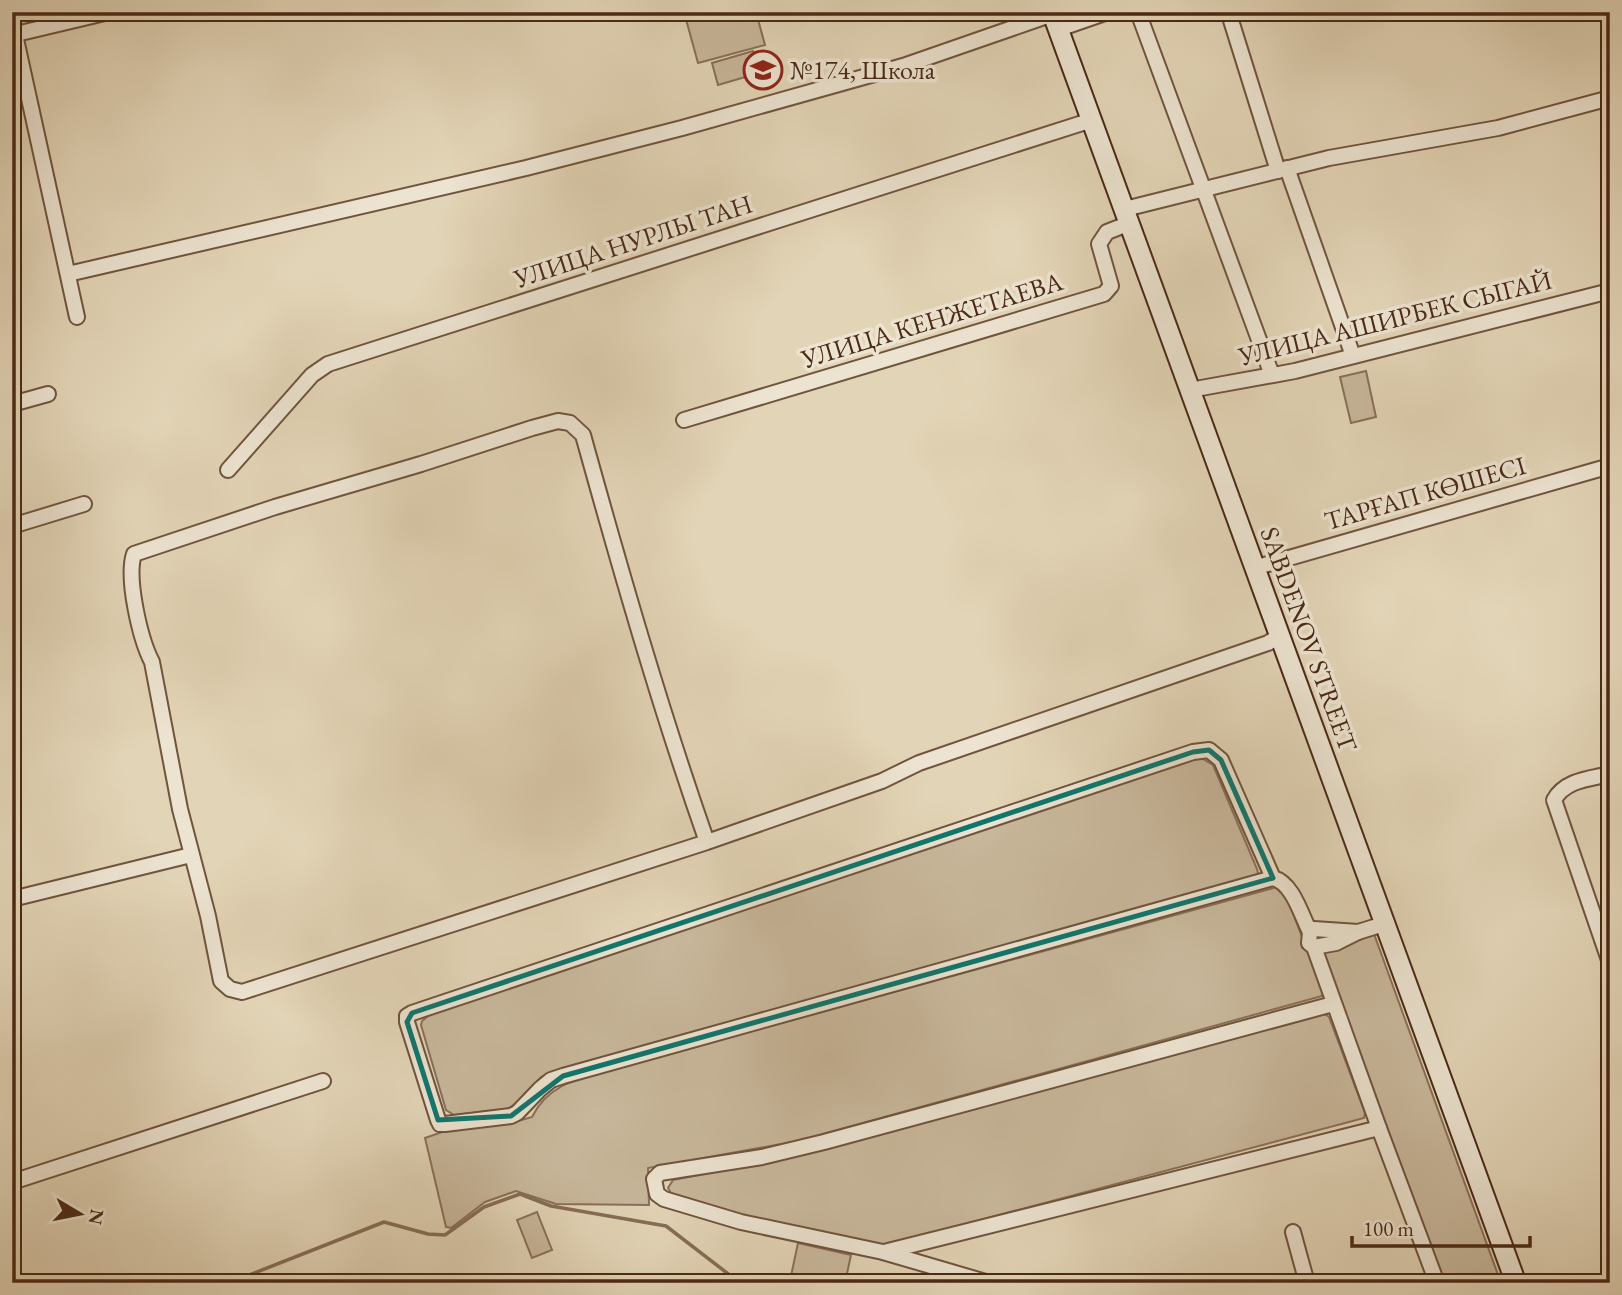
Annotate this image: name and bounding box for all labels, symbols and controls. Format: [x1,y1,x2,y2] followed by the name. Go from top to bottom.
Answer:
[742,49,784,91] school or university icon: №174, Школа
[790,53,936,87] place label: №174, Школа
[509,186,756,296] street label: УЛИЦА НУРЛЫ ТАН
[1234,263,1555,374] street label: УЛИЦА АШИРБЕК СЫГАЙ
[796,264,1068,376] street label: УЛИЦА КЕНЖЕТАЕВА
[1320,448,1530,538] street label: ТАРҒАП КӨШЕСІ
[1253,522,1366,757] street label: SABDENOV STREET
[46,1180,116,1250] north arrow
[1352,1204,1531,1248] scale bar
[82,1207,110,1227] text: N
[1363,1215,1414,1242] text: 100 m

